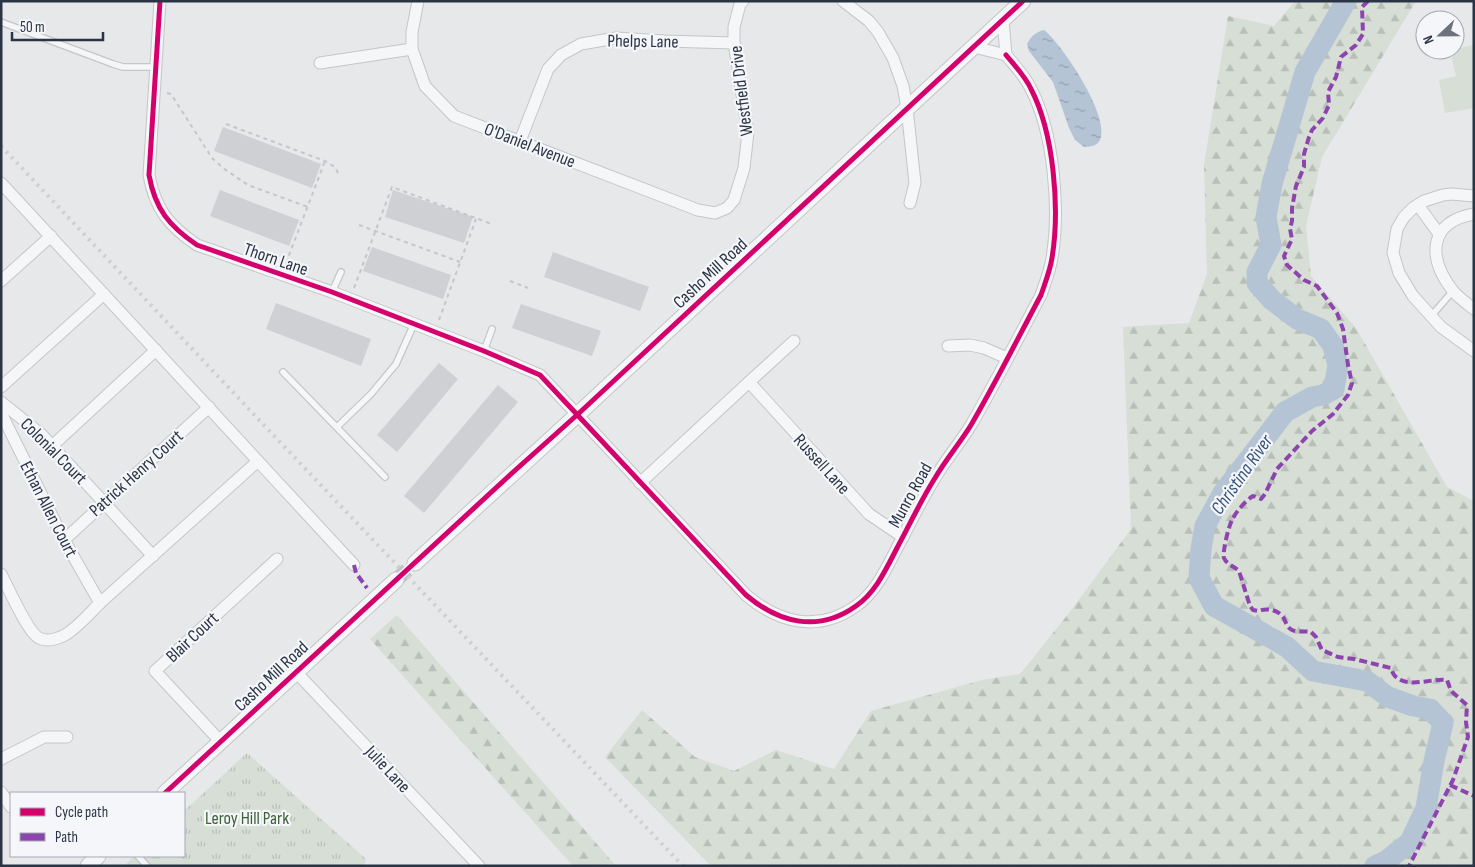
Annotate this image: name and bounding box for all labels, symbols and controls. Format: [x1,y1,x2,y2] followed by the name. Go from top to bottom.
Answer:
[12,10,104,42] scale bar
[1415,10,1465,60] north arrow
[20,18,45,37] text: 50 m
[607,30,679,53] street label: Phelps Lane
[1419,33,1438,46] text: N
[726,45,757,137] street label: Westfield Drive
[481,118,578,172] street label: O'Daniel Avenue
[669,234,752,313] street label: Casho Mill Road
[241,239,311,280] street label: Thorn Lane
[16,414,92,489] street label: Colonial Court
[85,425,188,521] street label: Patrick Henry Court
[789,430,854,499] street label: Russell Lane
[1206,430,1278,519] water label: Christina River
[15,458,82,561] street label: Ethan Allen Court
[884,459,937,531] street label: Munro Road
[162,607,223,667] street label: Blair Court
[230,637,313,716] street label: Casho Mill Road
[360,741,415,797] street label: Julie Lane
[10,792,185,857] legend
[55,803,108,822] text: Cycle path
[205,808,289,829] park label: Leroy Hill Park
[55,828,78,847] text: Path

